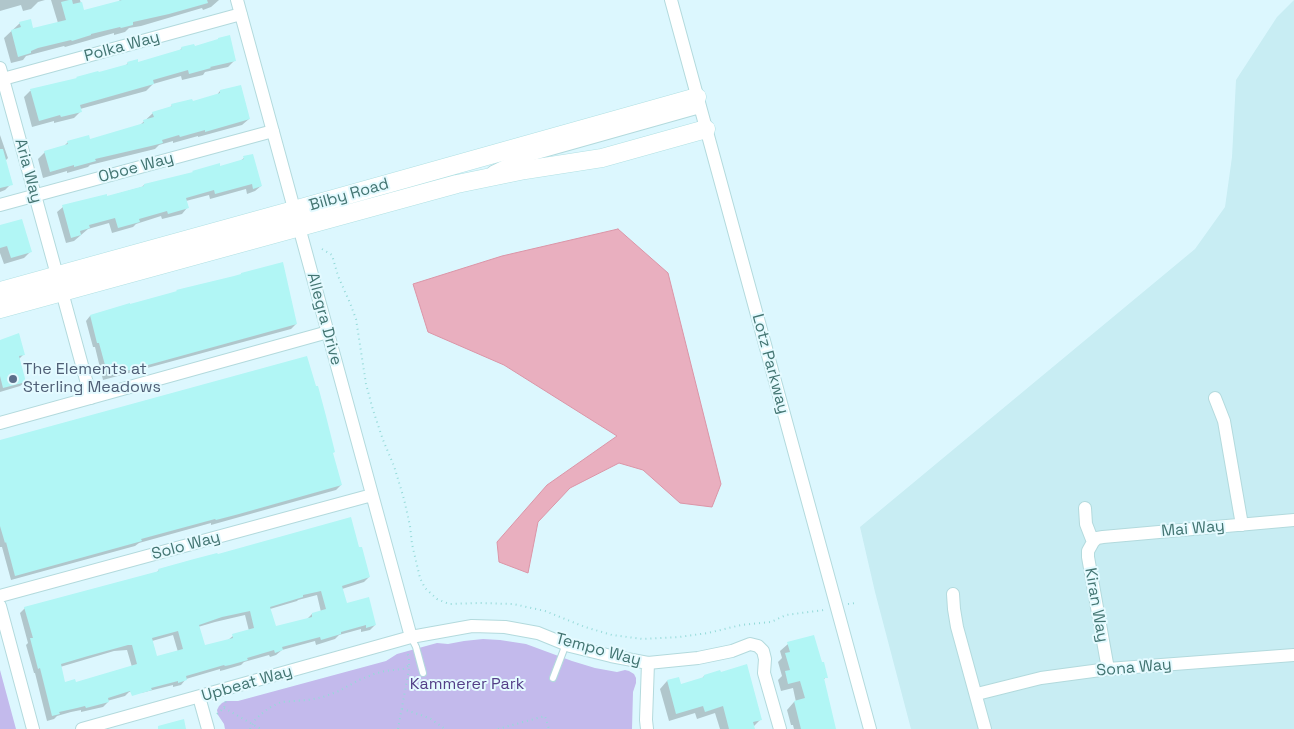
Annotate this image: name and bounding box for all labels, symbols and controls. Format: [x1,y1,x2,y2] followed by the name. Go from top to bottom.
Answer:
[82,28,162,66] street label: Polka Way
[10,137,46,205] street label: Aria Way
[96,149,176,187] street label: Oboe Way
[307,174,391,216] street label: Bilby Road
[302,271,346,367] street label: Allegra Drive
[747,312,793,416] street label: Lotz Parkway
[23,360,161,398] place label: The Elements at Sterling Meadows
[7,373,19,385] marker: The Elements at Sterling Meadows
[1160,517,1226,541] street label: Mai Way
[150,528,222,564] street label: Solo Way
[1080,566,1112,644] street label: Kiran Way
[553,629,643,671] street label: Tempo Way
[1096,655,1172,681] street label: Sona Way
[199,662,295,706] street label: Upbeat Way
[410,675,524,695] park label: Kammerer Park

